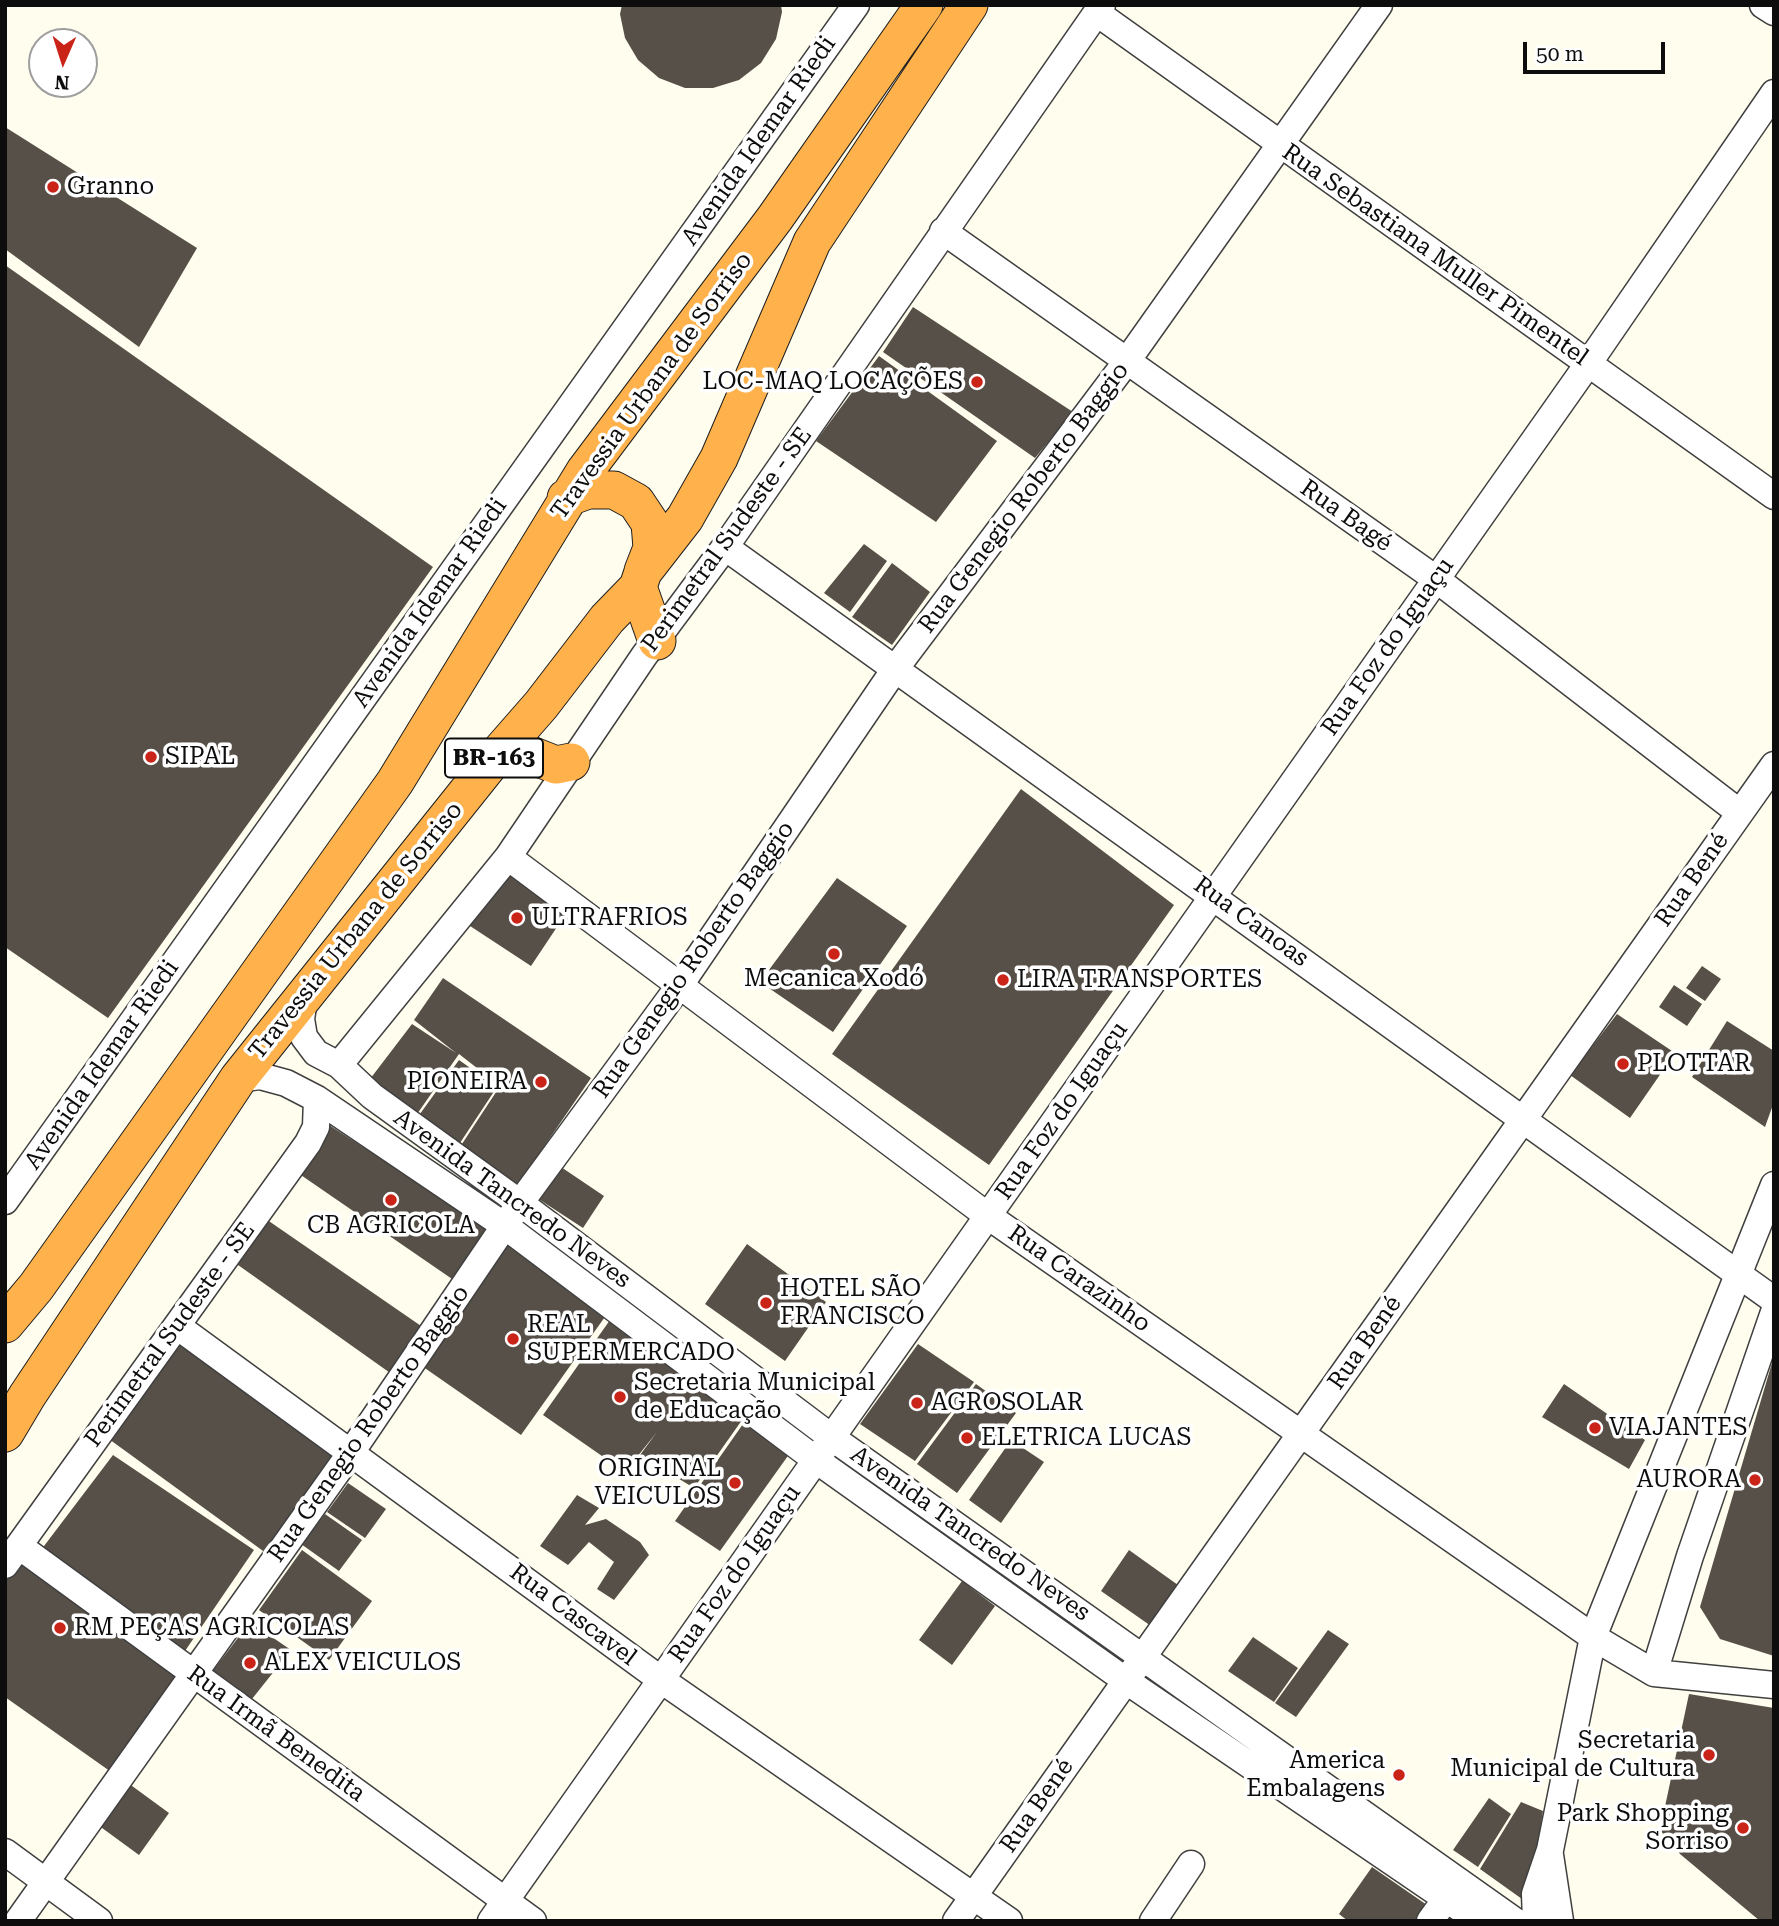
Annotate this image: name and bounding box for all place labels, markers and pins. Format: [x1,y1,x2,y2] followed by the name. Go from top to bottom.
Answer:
[67,173,154,201] place label: Granno
[45,179,61,195] marker: Granno
[703,368,963,396] place label: LOC-MAQ LOCAÇÕES
[969,374,985,390] marker: LOC-MAQ LOCAÇÕES
[165,743,235,771] place label: SIPAL
[143,749,159,765] marker: SIPAL
[531,904,688,932] place label: ULTRAFRIOS
[509,910,525,926] marker: ULTRAFRIOS
[826,946,842,962] marker: Mecanica Xodó
[744,965,924,993] place label: Mecanica Xodó
[1017,966,1262,994] place label: LIRA TRANSPORTES
[995,972,1011,988] marker: LIRA TRANSPORTES
[1637,1050,1751,1078] place label: PLOTTAR
[1615,1056,1631,1072] marker: PLOTTAR
[406,1068,527,1096] place label: PIONEIRA
[533,1074,549,1090] marker: PIONEIRA
[383,1192,399,1208] marker: CB AGRICOLA
[307,1212,475,1240] place label: CB AGRICOLA
[780,1275,924,1331] place label: HOTEL SÃO FRANCISCO
[758,1295,774,1311] marker: HOTEL SÃO FRANCISCO
[527,1311,735,1367] place label: REAL SUPERMERCADO
[505,1331,521,1347] marker: REAL SUPERMERCADO
[634,1369,875,1425] place label: Secretaria Municipal de Educação
[612,1389,628,1405] marker: Secretaria Municipal de Educação
[931,1389,1084,1417] place label: AGROSOLAR
[909,1395,925,1411] marker: AGROSOLAR
[1609,1414,1747,1442] place label: VIAJANTES
[1587,1420,1603,1436] marker: VIAJANTES
[981,1424,1191,1452] place label: ELETRICA LUCAS
[959,1430,975,1446] marker: ELETRICA LUCAS
[595,1455,721,1511] place label: ORIGINAL VEICULOS
[1637,1466,1741,1494] place label: AURORA
[1747,1472,1763,1488] marker: AURORA
[727,1475,743,1491] marker: ORIGINAL VEICULOS
[74,1614,349,1642] place label: RM PEÇAS AGRICOLAS
[52,1620,68,1636] marker: RM PEÇAS AGRICOLAS
[264,1649,461,1677] place label: ALEX VEICULOS
[242,1655,258,1671] marker: ALEX VEICULOS
[1450,1727,1695,1783] place label: Secretaria Municipal de Cultura
[1246,1747,1385,1803] place label: America Embalagens
[1701,1747,1717,1763] marker: Secretaria Municipal de Cultura
[1391,1767,1407,1783] marker: America Embalagens
[1557,1800,1729,1856] place label: Park Shopping Sorriso
[1735,1820,1751,1836] marker: Park Shopping Sorriso

